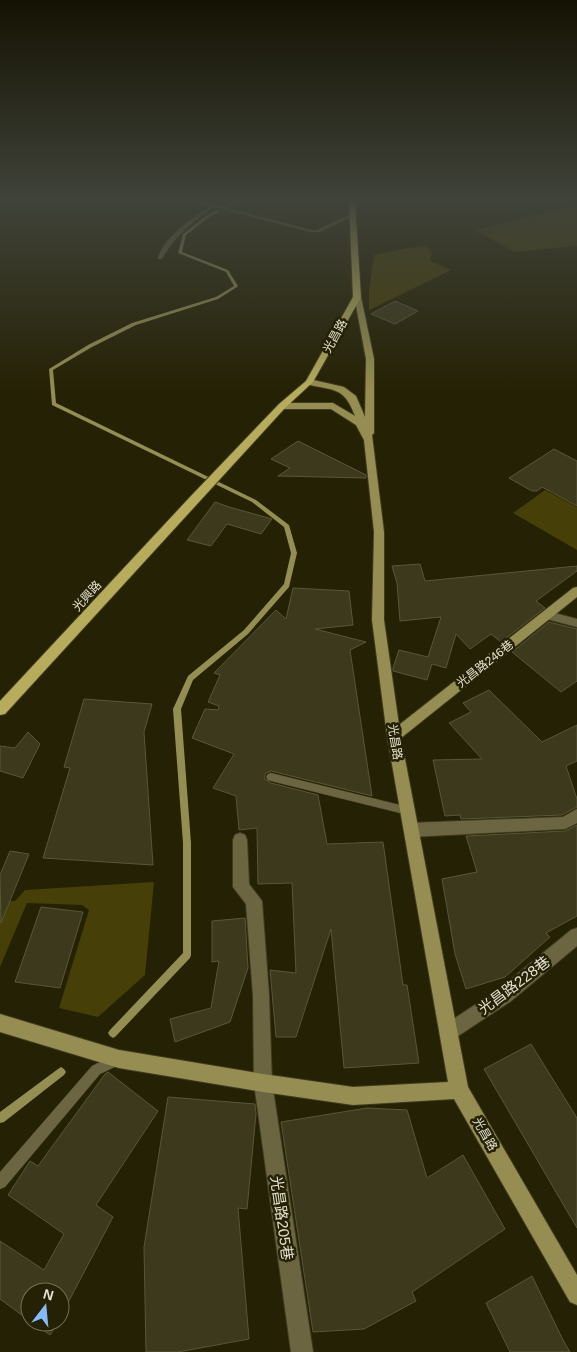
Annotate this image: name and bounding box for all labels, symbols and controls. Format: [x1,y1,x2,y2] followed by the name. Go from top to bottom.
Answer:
[320,317,350,355] street label: 光昌路
[70,578,104,614] street label: 光興路
[454,638,516,690] street label: 光昌路246巷
[385,723,405,761] street label: 光昌路
[475,953,553,1017] street label: 光昌路228巷
[470,1115,500,1153] street label: 光昌路
[268,1175,296,1261] street label: 光昌路205巷
[20,1282,70,1332] north arrow
[42,1285,56,1304] text: N

